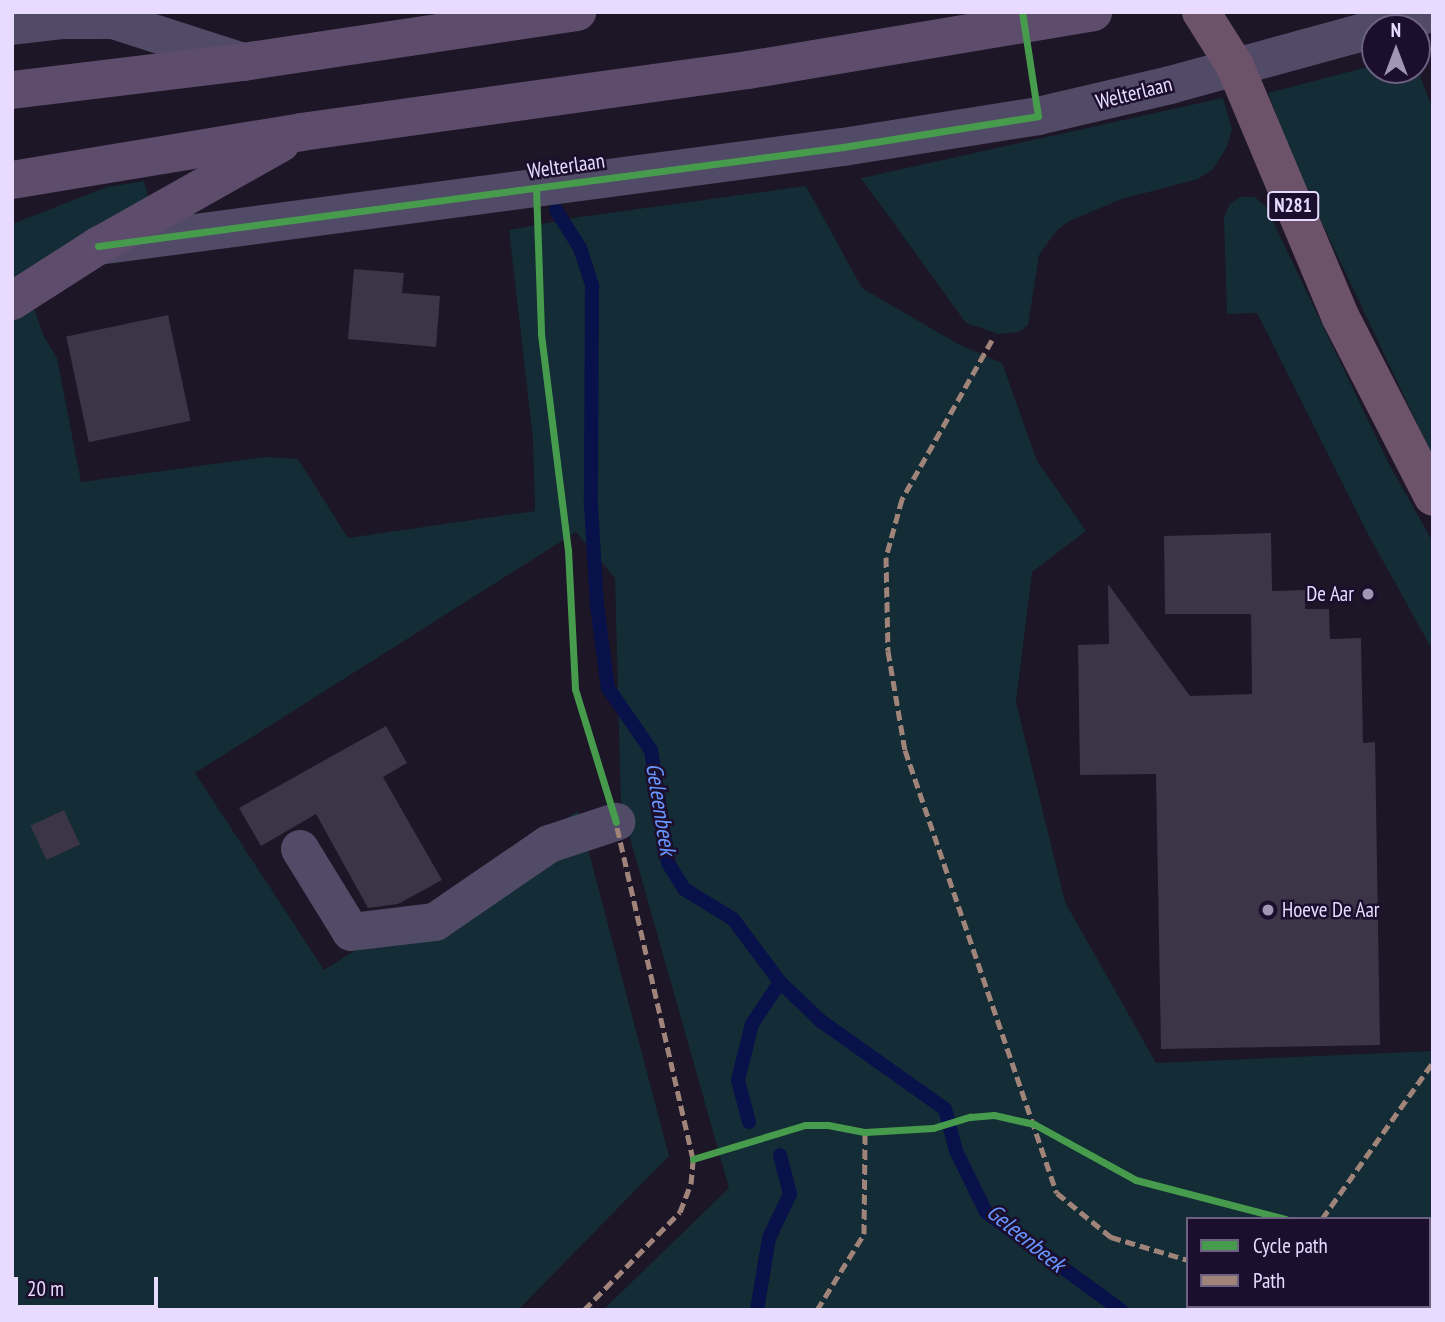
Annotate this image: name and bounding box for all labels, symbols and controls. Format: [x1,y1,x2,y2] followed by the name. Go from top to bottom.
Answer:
[1361,14,1431,84] north arrow
[1391,18,1401,42] text: N
[1093,71,1175,115] street label: Welterlaan
[526,148,606,184] street label: Welterlaan
[1267,190,1319,222] road number: N281
[1306,581,1354,607] place label: De Aar
[1360,586,1376,602] marker: De Aar
[640,761,682,857] water label: Geleenbeek
[1282,897,1380,923] place label: Hoeve De Aar
[1260,902,1276,918] marker: Hoeve De Aar
[981,1198,1071,1278] water label: Geleenbeek
[1186,1217,1431,1308] legend
[1253,1232,1328,1259] text: Cycle path
[18,1262,161,1306] scale bar
[1253,1267,1285,1294] text: Path
[27,1275,64,1302] text: 20 m

